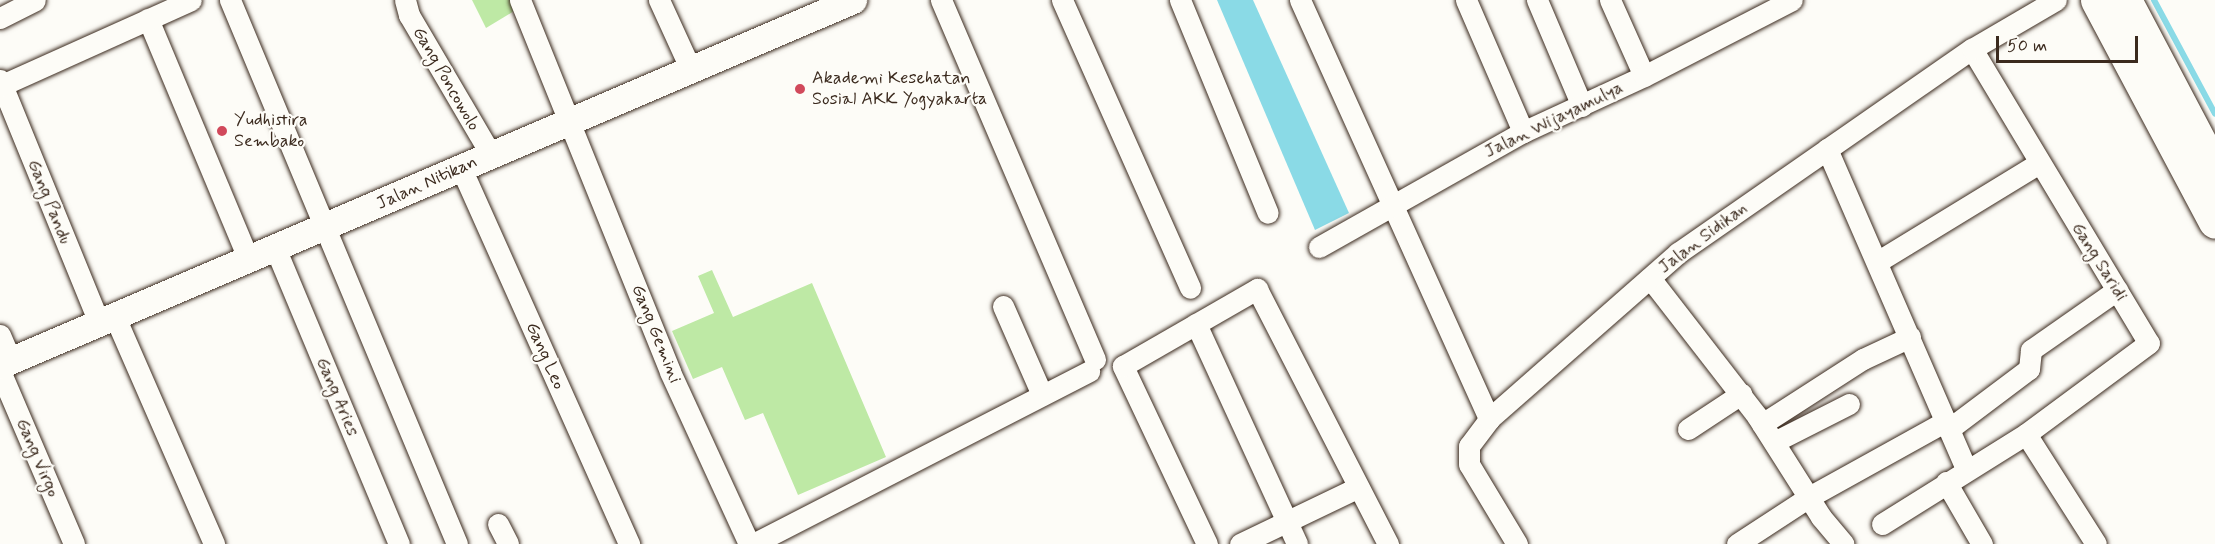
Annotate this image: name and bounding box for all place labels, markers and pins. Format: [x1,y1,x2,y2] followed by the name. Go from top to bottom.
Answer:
[812,68,991,110] place label: Akademi Kesehatan Sosial AKK Yogyakarta
[793,82,807,96] marker: Akademi Kesehatan Sosial AKK Yogyakarta
[234,110,307,152] place label: Yudhistira Sembako
[215,124,229,138] marker: Yudhistira Sembako

